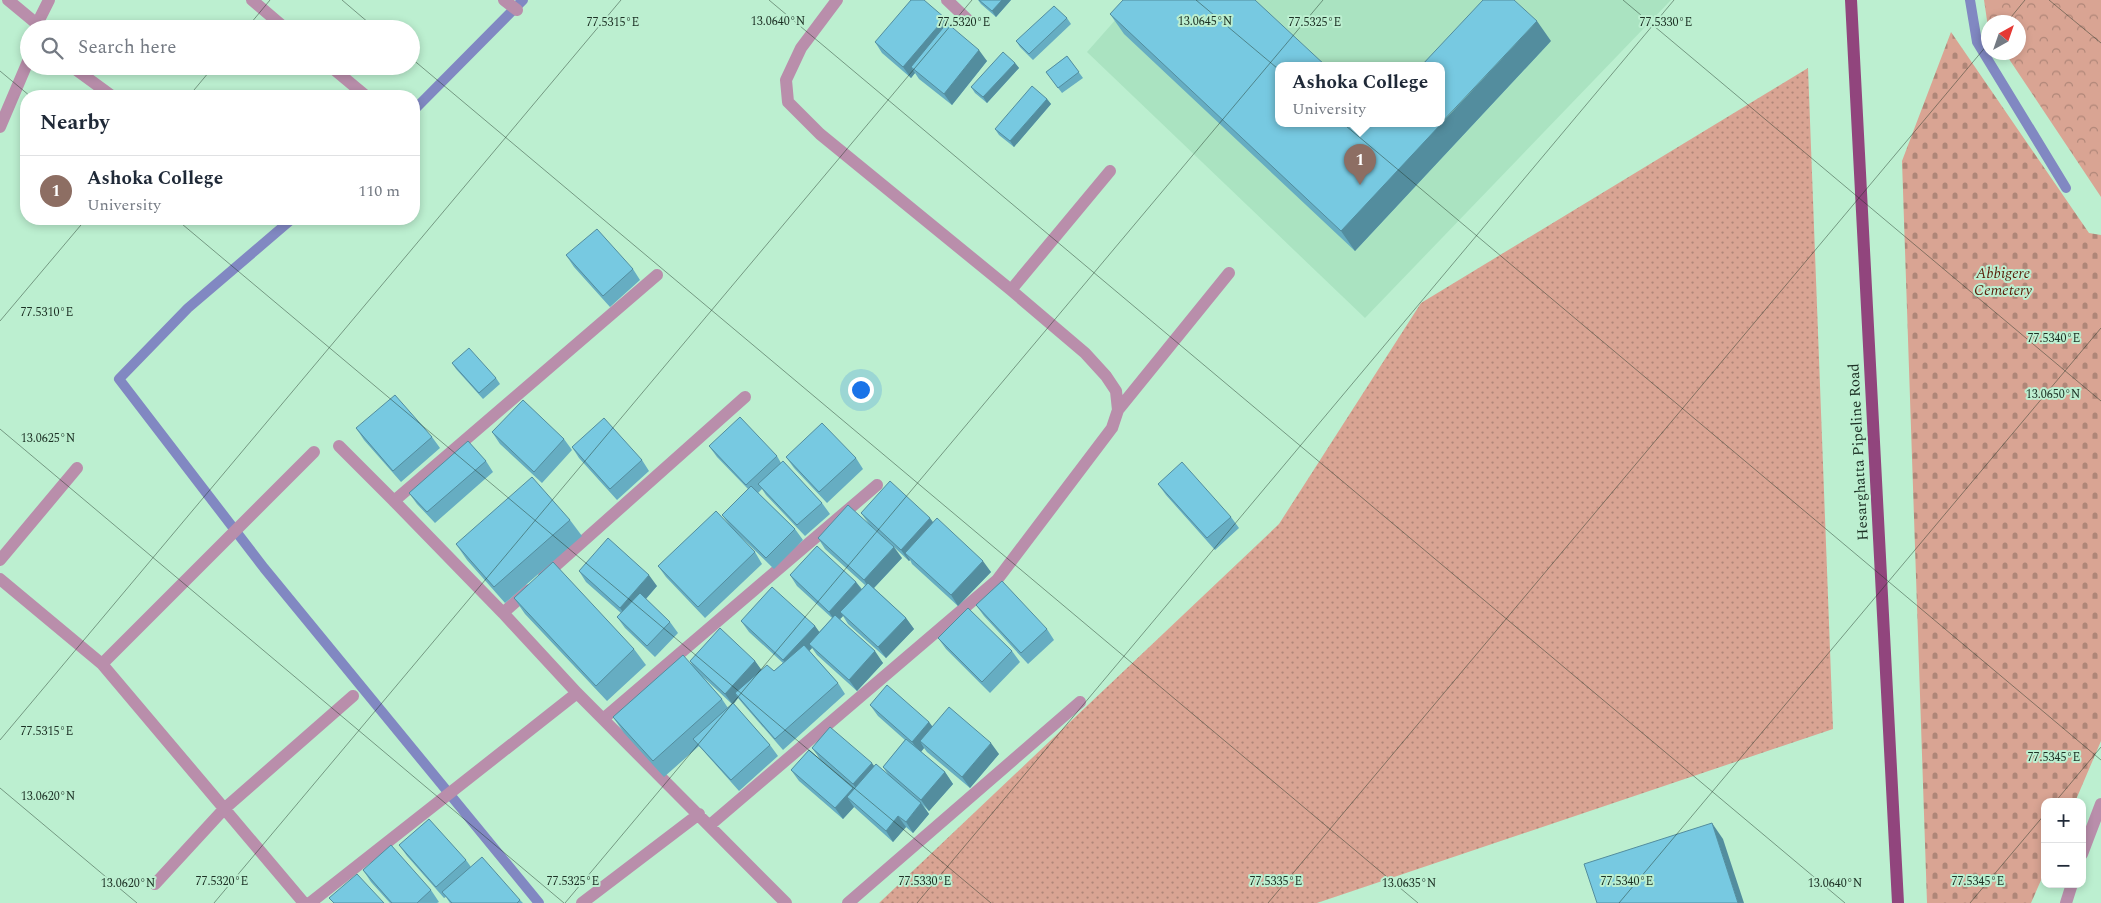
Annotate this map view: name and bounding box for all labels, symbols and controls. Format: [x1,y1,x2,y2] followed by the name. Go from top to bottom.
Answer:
[751,12,805,31] text: 13.0640°N
[1178,12,1232,31] text: 13.0645°N
[587,13,639,32] text: 77.5315°E
[938,13,990,32] text: 77.5320°E
[1289,13,1341,32] text: 77.5325°E
[1640,13,1692,32] text: 77.5330°E
[1981,15,2026,60] north arrow
[20,20,420,75] search box
[78,33,177,62] text: Search here
[38,34,66,62] icon: search
[1275,62,1445,127] popup
[1292,68,1428,97] text: Ashoka College
[1292,97,1366,121] text: University
[40,107,110,139] text: Nearby
[1344,144,1376,185] pin: 1
[87,164,223,193] text: Ashoka College
[52,179,60,203] text: 1
[358,179,400,203] text: 110 m
[87,193,161,217] text: University
[1974,262,2032,302] park label: Abbigere Cemetery
[21,303,73,322] text: 77.5310°E
[2028,329,2080,348] text: 77.5340°E
[1842,363,1875,541] street label: Hesarghatta Pipeline Road
[848,377,874,403] your location
[2026,385,2080,404] text: 13.0650°N
[21,429,75,448] text: 13.0625°N
[21,722,73,741] text: 77.5315°E
[2028,748,2080,767] text: 77.5345°E
[21,787,75,806] text: 13.0620°N
[2041,798,2086,888] map controls
[2041,798,2086,843] button: +
[2041,843,2086,888] button: −
[196,872,248,891] text: 77.5320°E
[547,872,599,891] text: 77.5325°E
[899,872,951,891] text: 77.5330°E
[1250,872,1302,891] text: 77.5335°E
[1601,872,1653,891] text: 77.5340°E
[1952,872,2004,891] text: 77.5345°E
[101,874,155,893] text: 13.0620°N
[1382,874,1436,893] text: 13.0635°N
[1808,874,1862,893] text: 13.0640°N

